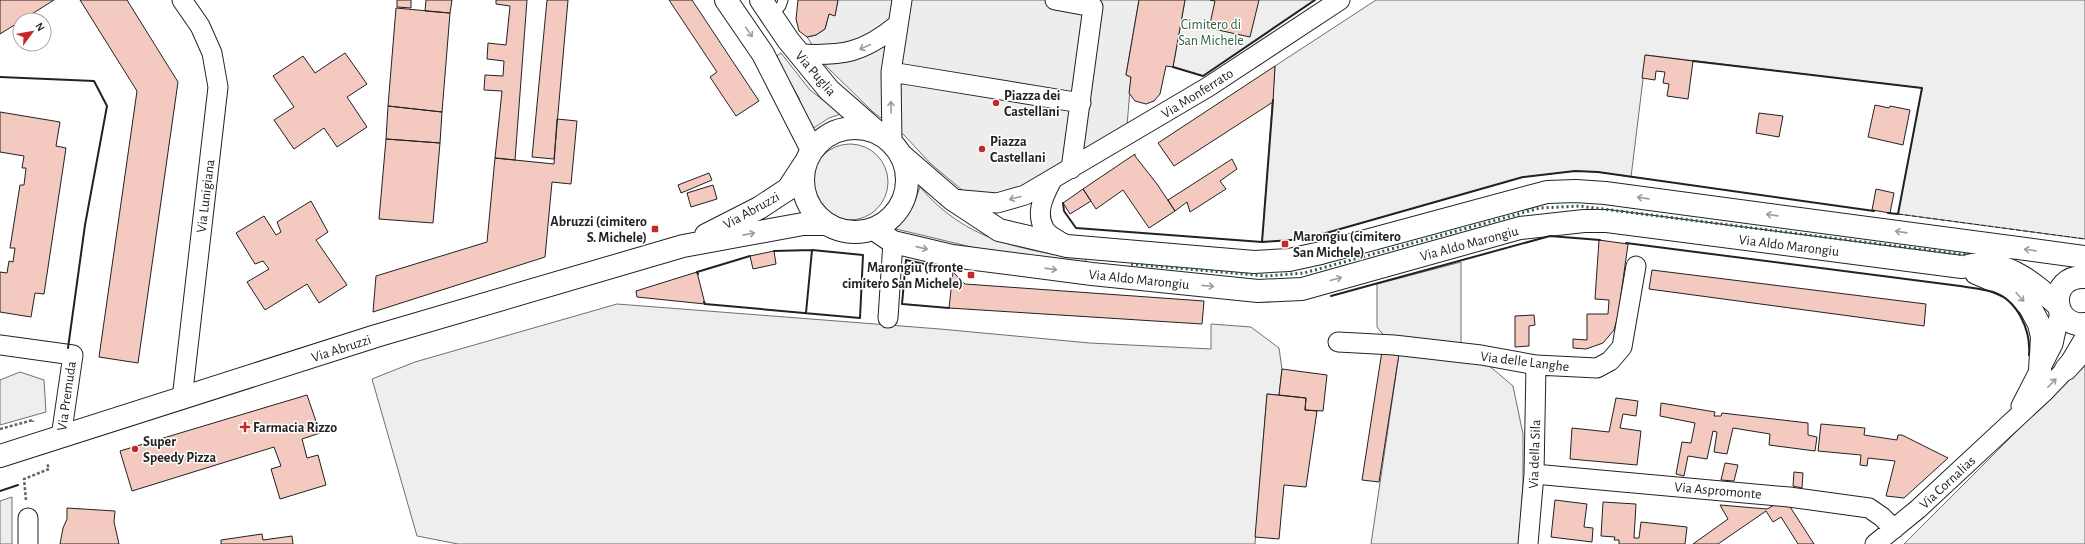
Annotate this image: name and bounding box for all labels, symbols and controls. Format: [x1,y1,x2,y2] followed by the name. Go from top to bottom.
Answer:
[12,12,52,52] north arrow
[1178,18,1244,48] park label: Cimitero di San Michele
[33,21,47,33] text: N
[745,26,753,37] one-way arrow
[859,44,871,51] one-way arrow
[792,49,839,99] street label: Via Puglia
[1159,66,1236,121] street label: Via Monferrato
[1004,89,1060,119] place label: Piazza dei Castellani
[991,98,1001,108] marker: Piazza dei Castellani
[887,101,895,114] one-way arrow
[990,135,1046,165] place label: Piazza Castellani
[977,144,987,154] marker: Piazza Castellani
[195,158,217,234] street label: Via Lunigiana
[721,190,782,232] street label: Via Abruzzi
[1637,194,1650,202] one-way arrow
[1009,195,1022,202] one-way arrow
[1766,211,1779,219] one-way arrow
[550,215,647,245] place label: Abruzzi (cimitero S. Michele)
[650,224,660,234] marker: Abruzzi (cimitero S. Michele)
[1419,224,1520,264] street label: Via Aldo Marongiu
[1895,229,1908,236] one-way arrow
[742,230,755,238] one-way arrow
[1293,230,1401,260] place label: Marongiu (cimitero San Michele)
[1738,233,1840,259] street label: Via Aldo Marongiu
[1280,239,1290,249] marker: Marongiu (cimitero San Michele)
[916,245,929,253] one-way arrow
[2023,246,2036,254] one-way arrow
[842,261,963,291] place label: Marongiu (fronte cimitero San Michele)
[1044,265,1057,273] one-way arrow
[1088,268,1190,292] street label: Via Aldo Marongiu
[966,270,976,280] marker: Marongiu (fronte cimitero San Michele)
[1330,275,1343,282] one-way arrow
[1201,282,1214,289] one-way arrow
[2016,292,2025,302] one-way arrow
[310,333,373,365] street label: Via Abruzzi
[1480,350,1570,374] street label: Via delle Langhe
[55,360,79,432] street label: Via Premuda
[2047,378,2057,388] one-way arrow
[1527,419,1543,489] street label: Via della Sila
[253,421,337,435] place label: Farmacia Rizzo
[240,422,250,432] marker: Farmacia Rizzo
[143,435,216,465] place label: Super Speedy Pizza
[130,444,140,454] marker: Super Speedy Pizza
[1917,454,1978,512] street label: Via Cornalias
[1674,480,1762,502] street label: Via Aspromonte

